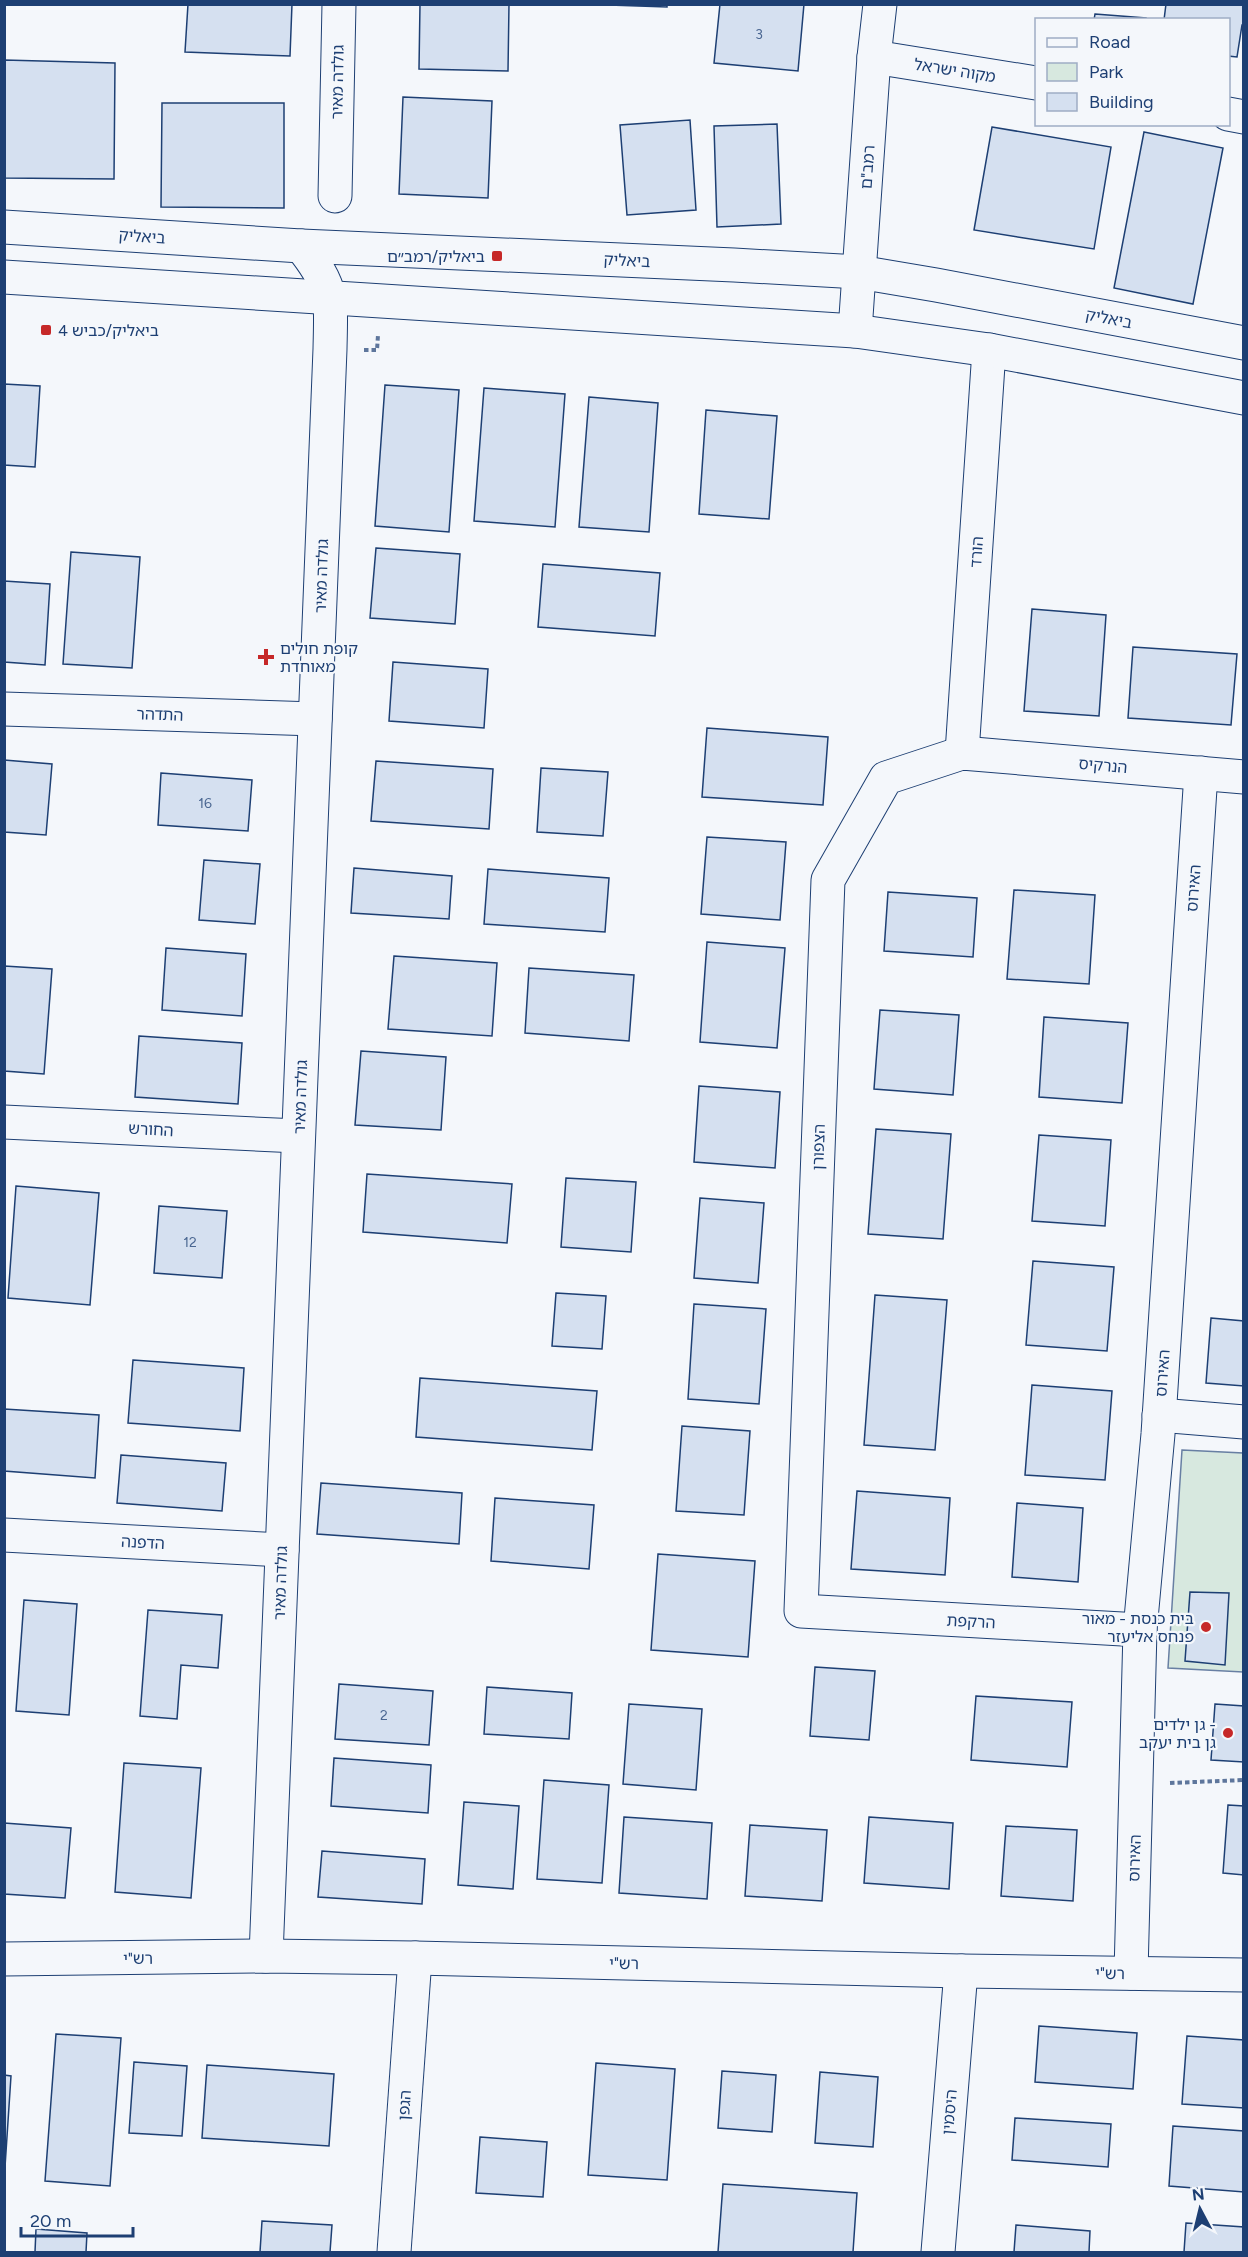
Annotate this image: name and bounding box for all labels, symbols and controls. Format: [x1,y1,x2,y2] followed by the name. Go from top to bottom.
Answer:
[1035,18,1230,126] legend
[755,26,763,43] house number: 3
[1089,31,1130,53] text: Road
[327,45,348,119] street label: גולדה מאיר
[913,55,997,86] street label: מקוה ישראל
[1089,61,1124,83] text: Park
[1089,91,1154,113] text: Building
[856,144,879,190] street label: רמב"ם
[118,225,166,248] street label: ביאליק
[387,247,485,266] place label: ביאליק/רמב״ם
[490,249,504,263] marker: ביאליק/רמב״ם
[603,250,651,271] street label: ביאליק
[1084,305,1134,332] street label: ביאליק
[58,321,159,340] place label: ביאליק/כביש 4
[39,323,53,337] marker: ביאליק/כביש 4
[966,536,987,569] street label: הורד
[311,538,332,614] street label: גולדה מאיר
[280,639,358,676] place label: קופת חולים מאוחדת
[257,648,275,666] marker: קופת חולים מאוחדת
[136,704,184,725] street label: התדהר
[1078,754,1128,777] street label: הנרקיס
[198,795,212,812] house number: 16
[1182,864,1205,912] street label: האירוס
[290,1059,311,1135] street label: גולדה מאיר
[128,1119,174,1140] street label: החורש
[808,1123,829,1171] street label: הצפורן
[183,1234,197,1251] house number: 12
[1151,1349,1174,1397] street label: האירוס
[121,1532,165,1553] street label: הדפנה
[270,1545,291,1621] street label: גולדה מאיר
[1082,1609,1194,1646] place label: בית כנסת - מאור פנחס אליעזר
[946,1611,996,1632] street label: הרקפת
[1199,1620,1213,1634] marker: בית כנסת - מאור פנחס אליעזר
[380,1707,388,1724] house number: 2
[1139,1715,1216,1752] place label: גן ילדים - גן בית יעקב
[1221,1726,1235,1740] marker: גן ילדים - גן בית יעקב
[1124,1834,1145,1882] street label: האירוס
[123,1949,153,1968] street label: רש"י
[609,1954,639,1973] street label: רש"י
[1095,1964,1125,1983] street label: רש"י
[394,2089,415,2121] street label: הגפן
[938,2089,961,2136] street label: היסמין
[1170,2179,1230,2239] north arrow
[1191,2184,1206,2205] text: N
[21,2200,134,2238] scale bar
[30,2210,71,2232] text: 20 m

